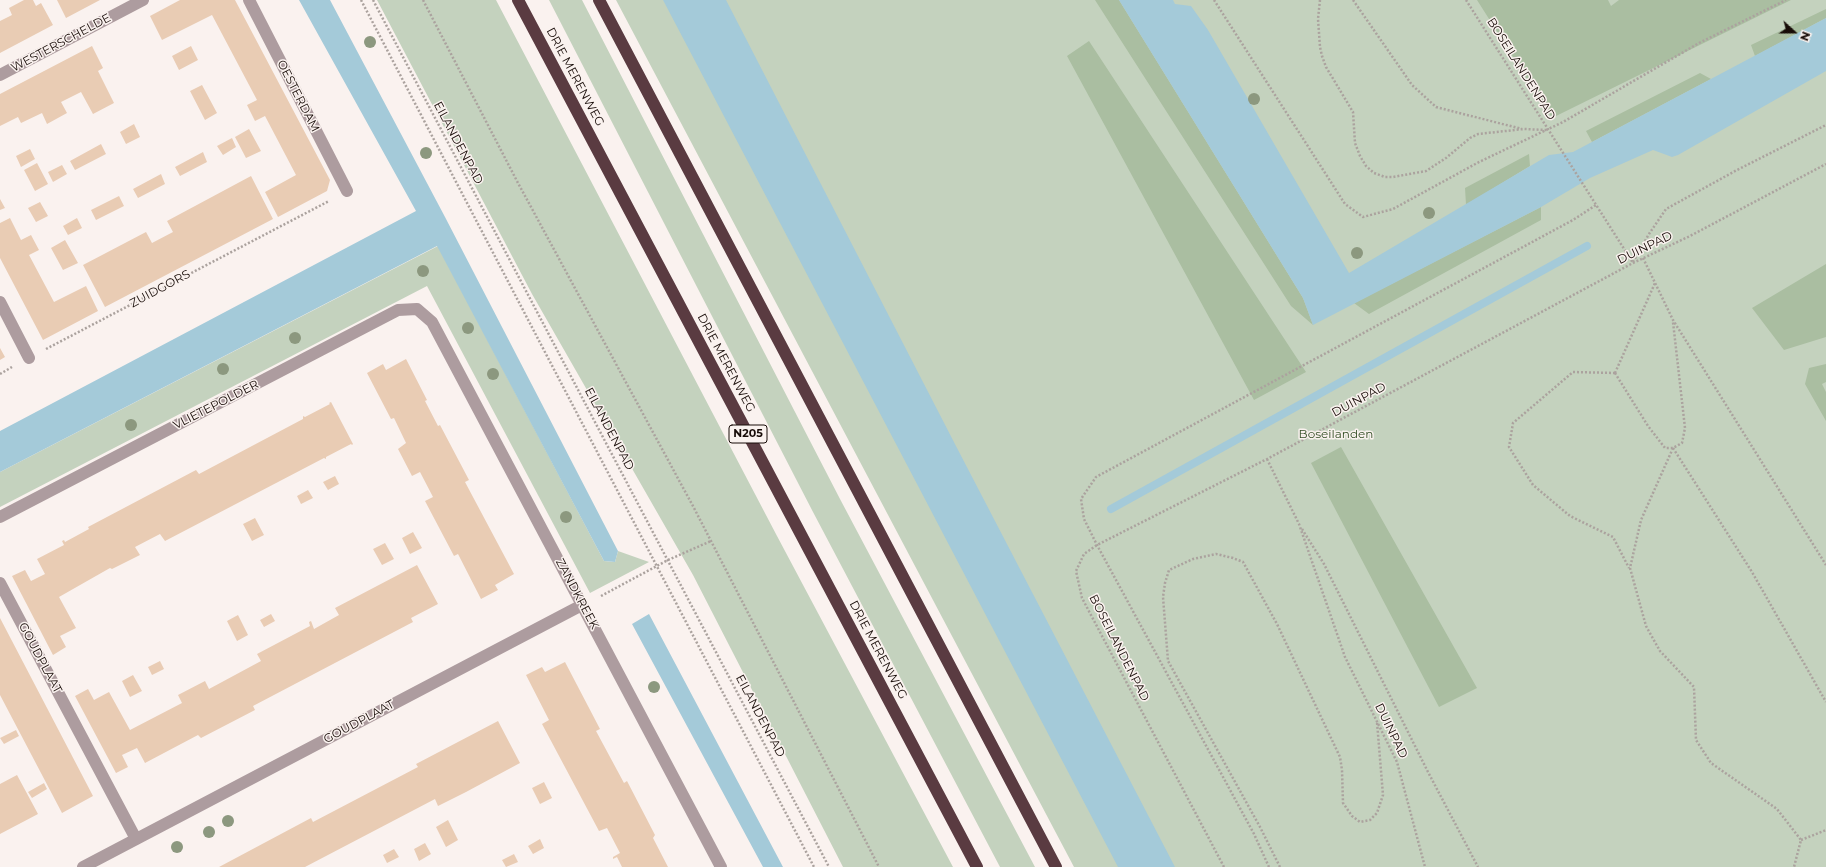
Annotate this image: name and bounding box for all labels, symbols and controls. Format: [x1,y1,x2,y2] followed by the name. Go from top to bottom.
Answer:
[9,11,113,75] street label: WESTERSCHELDE
[1774,12,1814,52] north arrow
[1484,15,1558,123] street label: BOSEILANDENPAD
[543,25,607,129] street label: DRIE MERENWEG
[1797,30,1813,43] text: N
[274,58,322,134] street label: OESTERDAM
[430,99,486,187] street label: EILANDENPAD
[1615,229,1675,267] street label: DUINPAD
[127,267,193,311] street label: ZUIDGORS
[694,311,758,415] street label: DRIE MERENWEG
[171,377,261,433] street label: VLIETEPOLDER
[1329,380,1389,420] street label: DUINPAD
[581,385,637,473] street label: EILANDENPAD
[729,425,767,443] road number: N205
[1299,427,1373,441] park label: Boseilanden
[552,556,602,632] street label: ZANDKREEK
[1086,592,1152,704] street label: BOSEILANDENPAD
[846,598,910,702] street label: DRIE MERENWEG
[15,620,65,696] street label: GOUDPLAAT
[732,672,788,760] street label: EILANDENPAD
[321,697,397,747] street label: GOUDPLAAT
[1372,701,1410,761] street label: DUINPAD

